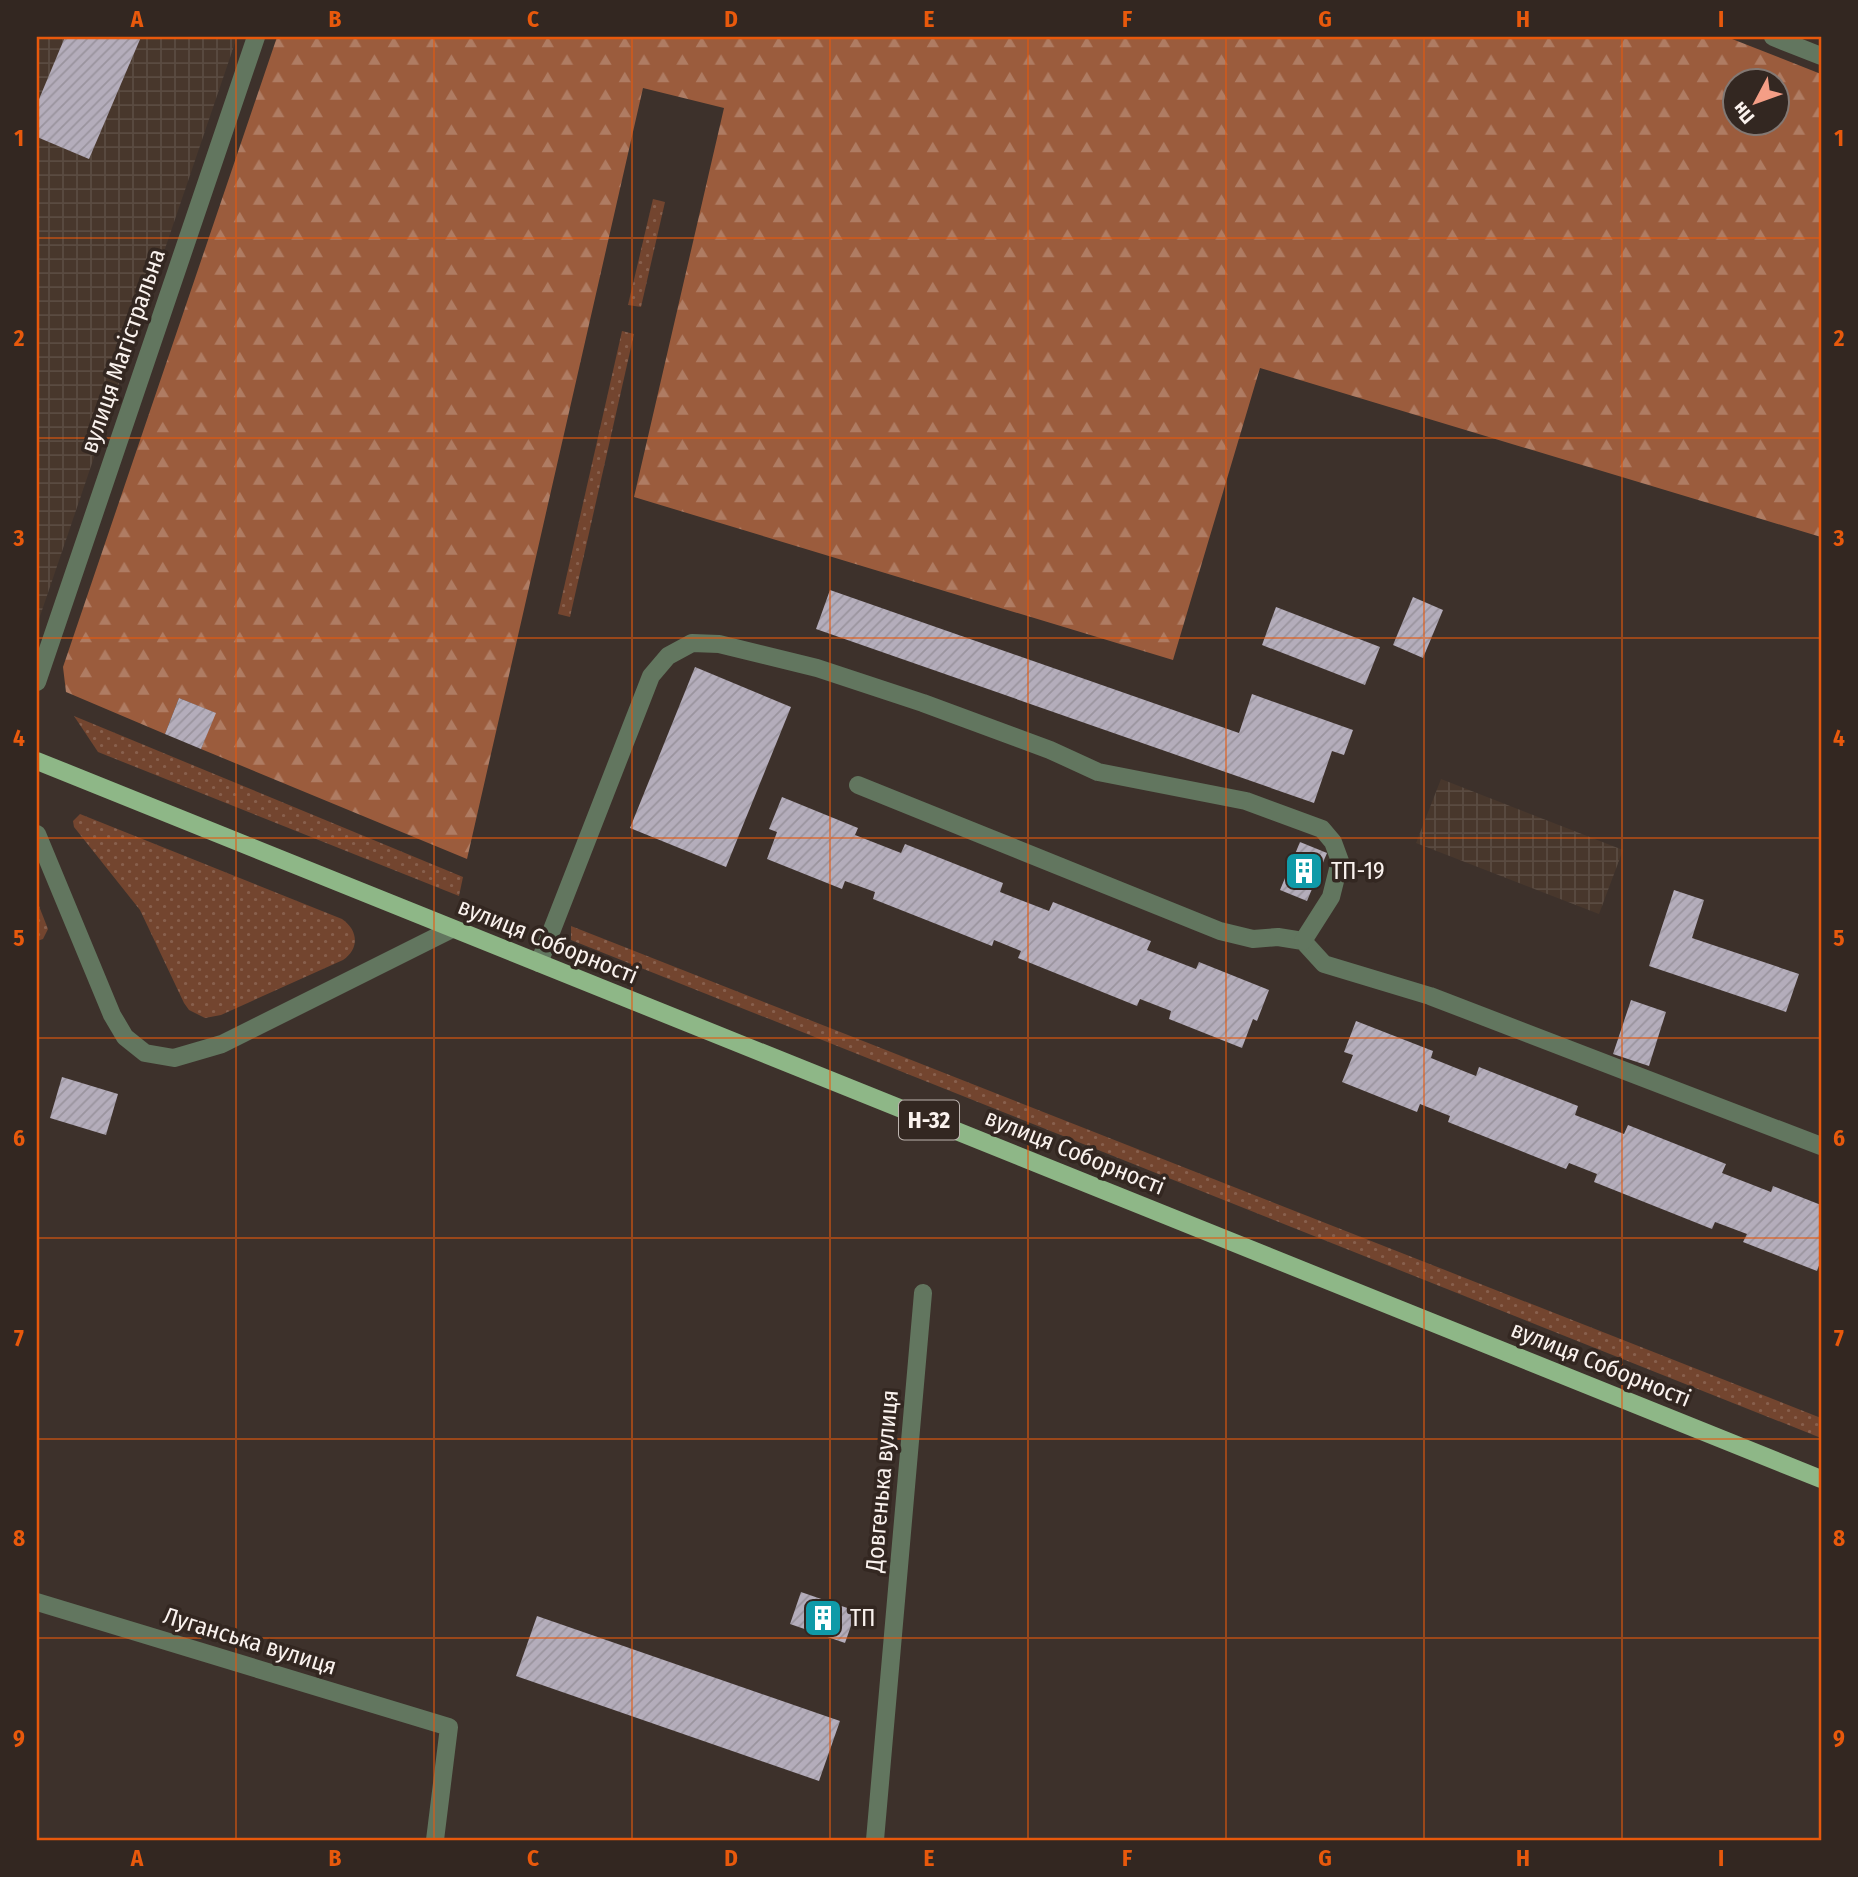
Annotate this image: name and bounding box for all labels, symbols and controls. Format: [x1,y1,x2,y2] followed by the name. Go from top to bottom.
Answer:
[130,5,144,33] text: A
[329,5,342,33] text: B
[527,5,539,33] text: C
[724,5,738,33] text: D
[924,5,935,33] text: E
[1122,5,1132,33] text: F
[1318,5,1332,33] text: G
[1516,5,1530,33] text: H
[1718,5,1724,33] text: I
[1722,66,1792,136] north arrow
[1728,97,1759,128] text: Пн
[14,124,24,152] text: 1
[1834,124,1844,152] text: 1
[75,245,171,457] street label: вулиця Магістральна
[13,324,25,352] text: 2
[1833,324,1845,352] text: 2
[13,524,25,552] text: 3
[1833,524,1845,552] text: 3
[13,724,25,752] text: 4
[1833,724,1845,752] text: 4
[1283,850,1325,892] building icon: ТП-19
[1331,857,1385,885] place label: ТП-19
[454,892,642,990] street label: вулиця Соборності
[13,924,25,952] text: 5
[1833,924,1845,952] text: 5
[899,1100,959,1140] road number: Н-32
[981,1103,1169,1201] street label: вулиця Соборності
[13,1124,25,1152] text: 6
[1833,1124,1845,1152] text: 6
[1507,1315,1695,1413] street label: вулиця Соборності
[14,1324,24,1352] text: 7
[1834,1324,1844,1352] text: 7
[860,1389,904,1574] street label: Довгенька вулиця
[13,1524,25,1552] text: 8
[1833,1524,1845,1552] text: 8
[802,1597,844,1639] building icon: ТП
[160,1601,340,1681] street label: Луганська вулиця
[850,1604,876,1632] place label: ТП
[13,1724,25,1752] text: 9
[1833,1724,1845,1752] text: 9
[130,1844,144,1872] text: A
[329,1844,342,1872] text: B
[527,1844,539,1872] text: C
[724,1844,738,1872] text: D
[924,1844,935,1872] text: E
[1122,1844,1132,1872] text: F
[1318,1844,1332,1872] text: G
[1516,1844,1530,1872] text: H
[1718,1844,1724,1872] text: I

